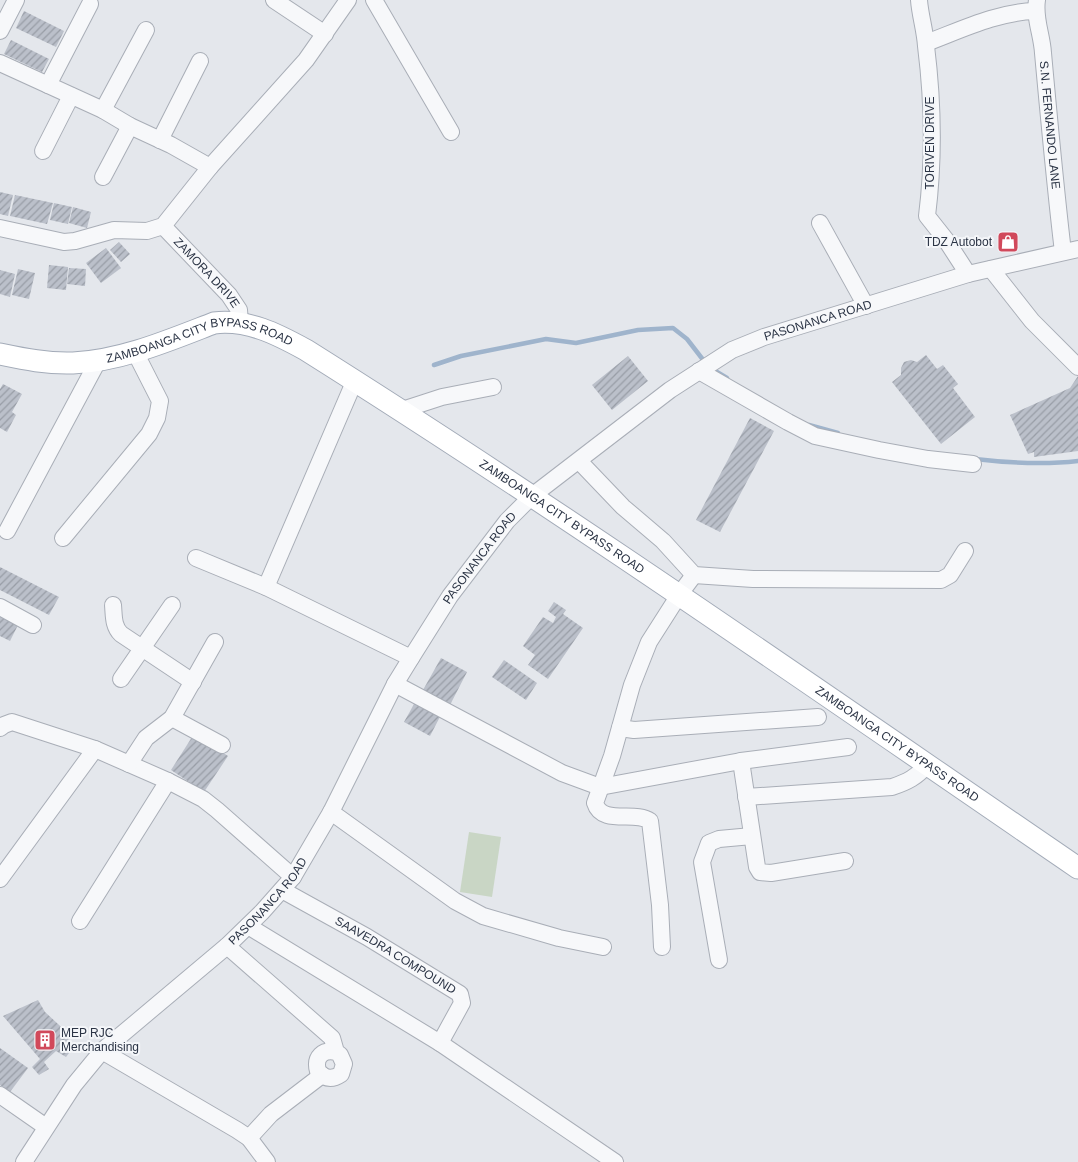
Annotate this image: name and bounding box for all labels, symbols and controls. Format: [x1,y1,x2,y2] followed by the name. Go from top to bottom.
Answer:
[1037,60,1063,190] street label: S.N. FERNANDO LANE
[923,96,937,190] street label: TORIVEN DRIVE
[996,230,1020,254] shop icon: TDZ Autobot
[171,235,243,310] street label: ZAMORA DRIVE
[925,235,993,249] place label: TDZ Autobot
[762,297,874,344] street label: PASONANCA ROAD
[105,315,295,366] street label: ZAMBOANGA CITY BYPASS ROAD
[477,457,647,577] street label: ZAMBOANGA CITY BYPASS ROAD
[440,509,519,606] street label: PASONANCA ROAD
[813,683,982,805] street label: ZAMBOANGA CITY BYPASS ROAD
[226,855,310,948] street label: PASONANCA ROAD
[333,914,459,997] street label: SAAVEDRA COMPOUND
[61,1026,139,1054] place label: MEP RJC Merchandising
[33,1028,57,1052] building icon: MEP RJC Merchandising

